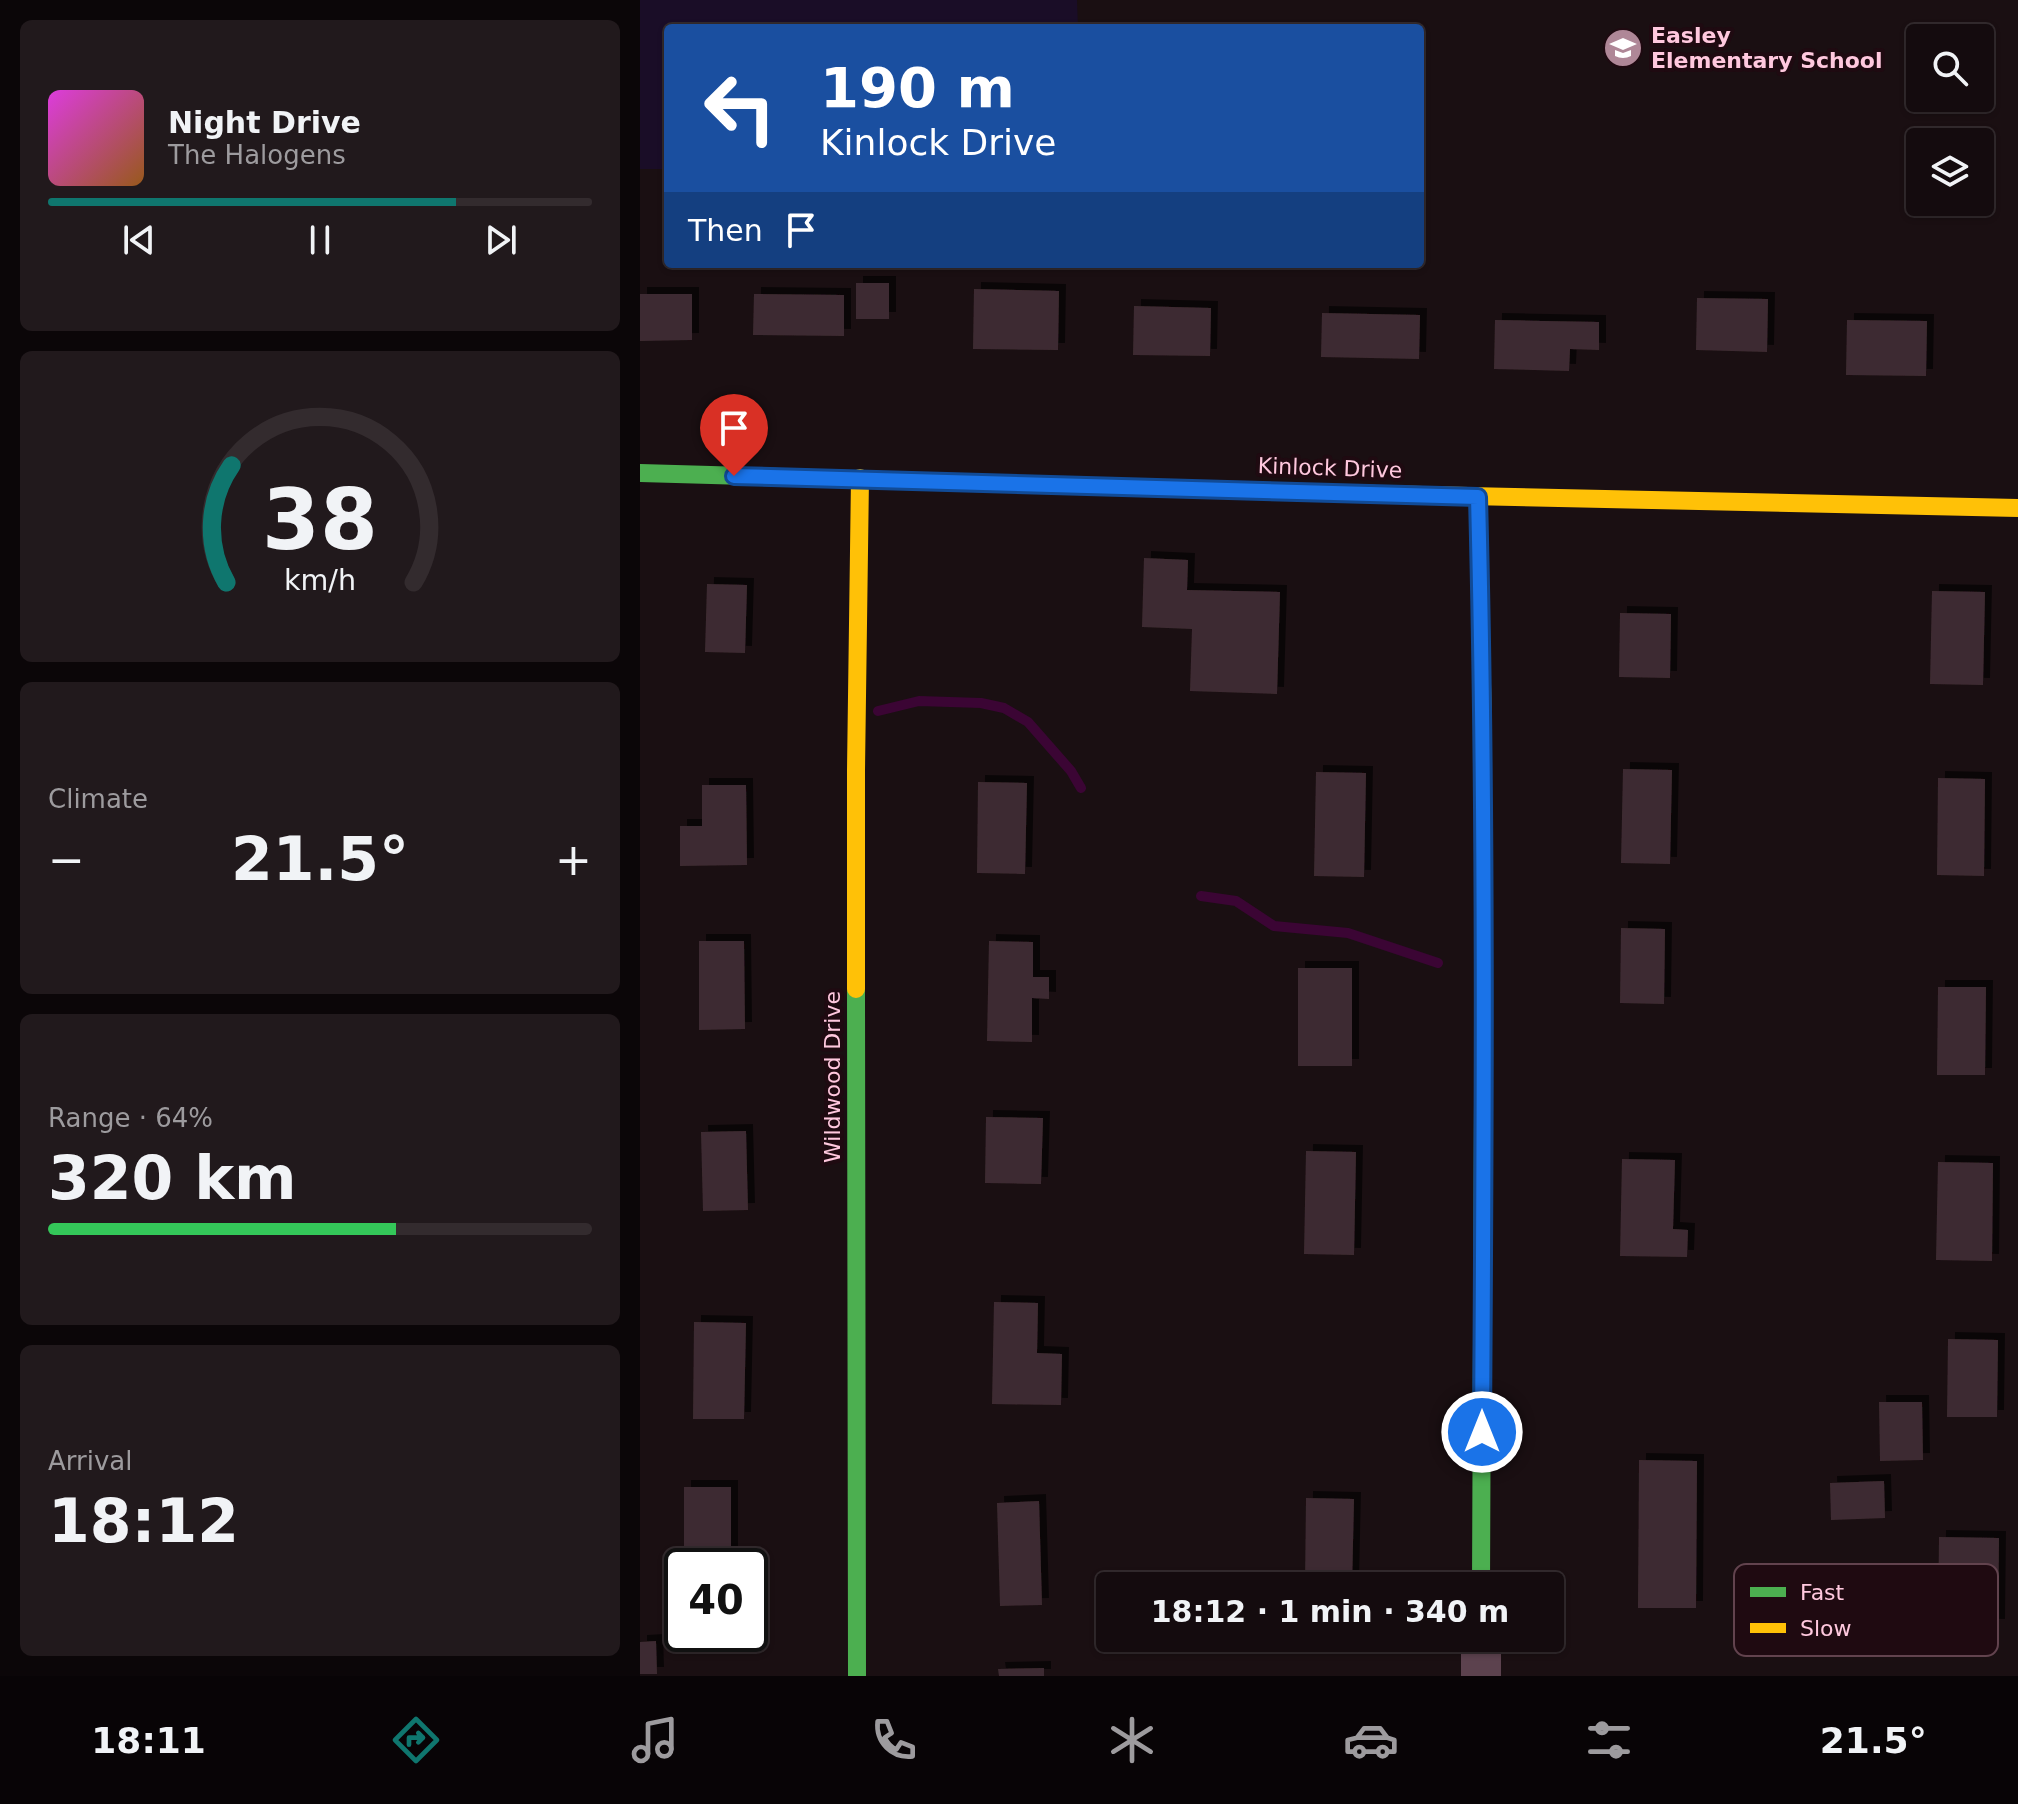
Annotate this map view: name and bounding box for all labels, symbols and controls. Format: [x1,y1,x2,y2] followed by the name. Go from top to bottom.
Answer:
[1651,23,1883,73] place label: Easley Elementary School
[1906,24,1994,216] map controls
[1906,24,1994,112] button: search
[1602,27,1644,69] school or university icon: Easley Elementary School
[820,55,1015,120] text: 190 m
[688,56,792,160] icon: left
[168,105,361,140] text: Night Drive
[820,122,1057,163] text: Kinlock Drive
[1906,128,1994,216] button: layers
[168,140,346,170] text: The Halogens
[779,208,823,252] icon: arrive
[688,213,763,248] text: Then
[117,218,161,262] icon: previous
[298,218,342,262] icon: pause
[479,218,523,262] icon: next
[700,394,768,476] pin
[712,406,756,450] icon: arrive
[1257,453,1403,483] street label: Kinlock Drive
[262,471,378,568] text: 38
[284,563,356,597] text: km/h
[48,784,148,814] text: Climate
[231,824,409,894] text: 21.5°
[48,834,85,885] text: −
[555,834,592,885] text: +
[820,991,845,1163] street label: Wildwood Drive
[48,1103,213,1133] text: Range · 64%
[48,1143,297,1213] text: 320 km
[1440,1390,1524,1474] position arrow
[48,1446,132,1476] text: Arrival
[48,1486,239,1556] text: 18:12
[664,1548,768,1652] speed limit sign: 40
[1734,1564,1998,1656] legend
[1800,1580,1845,1605] text: Fast
[1151,1594,1509,1629] text: 18:12 · 1 min · 340 m
[1800,1616,1852,1641] text: Slow
[388,1712,444,1768] icon: directions
[627,1712,683,1768] icon: music
[866,1712,922,1768] icon: phone
[1104,1712,1160,1768] icon: climate
[1343,1712,1399,1768] icon: car
[1581,1712,1637,1768] icon: filters
[91,1720,206,1761] text: 18:11
[1820,1720,1927,1761] text: 21.5°

